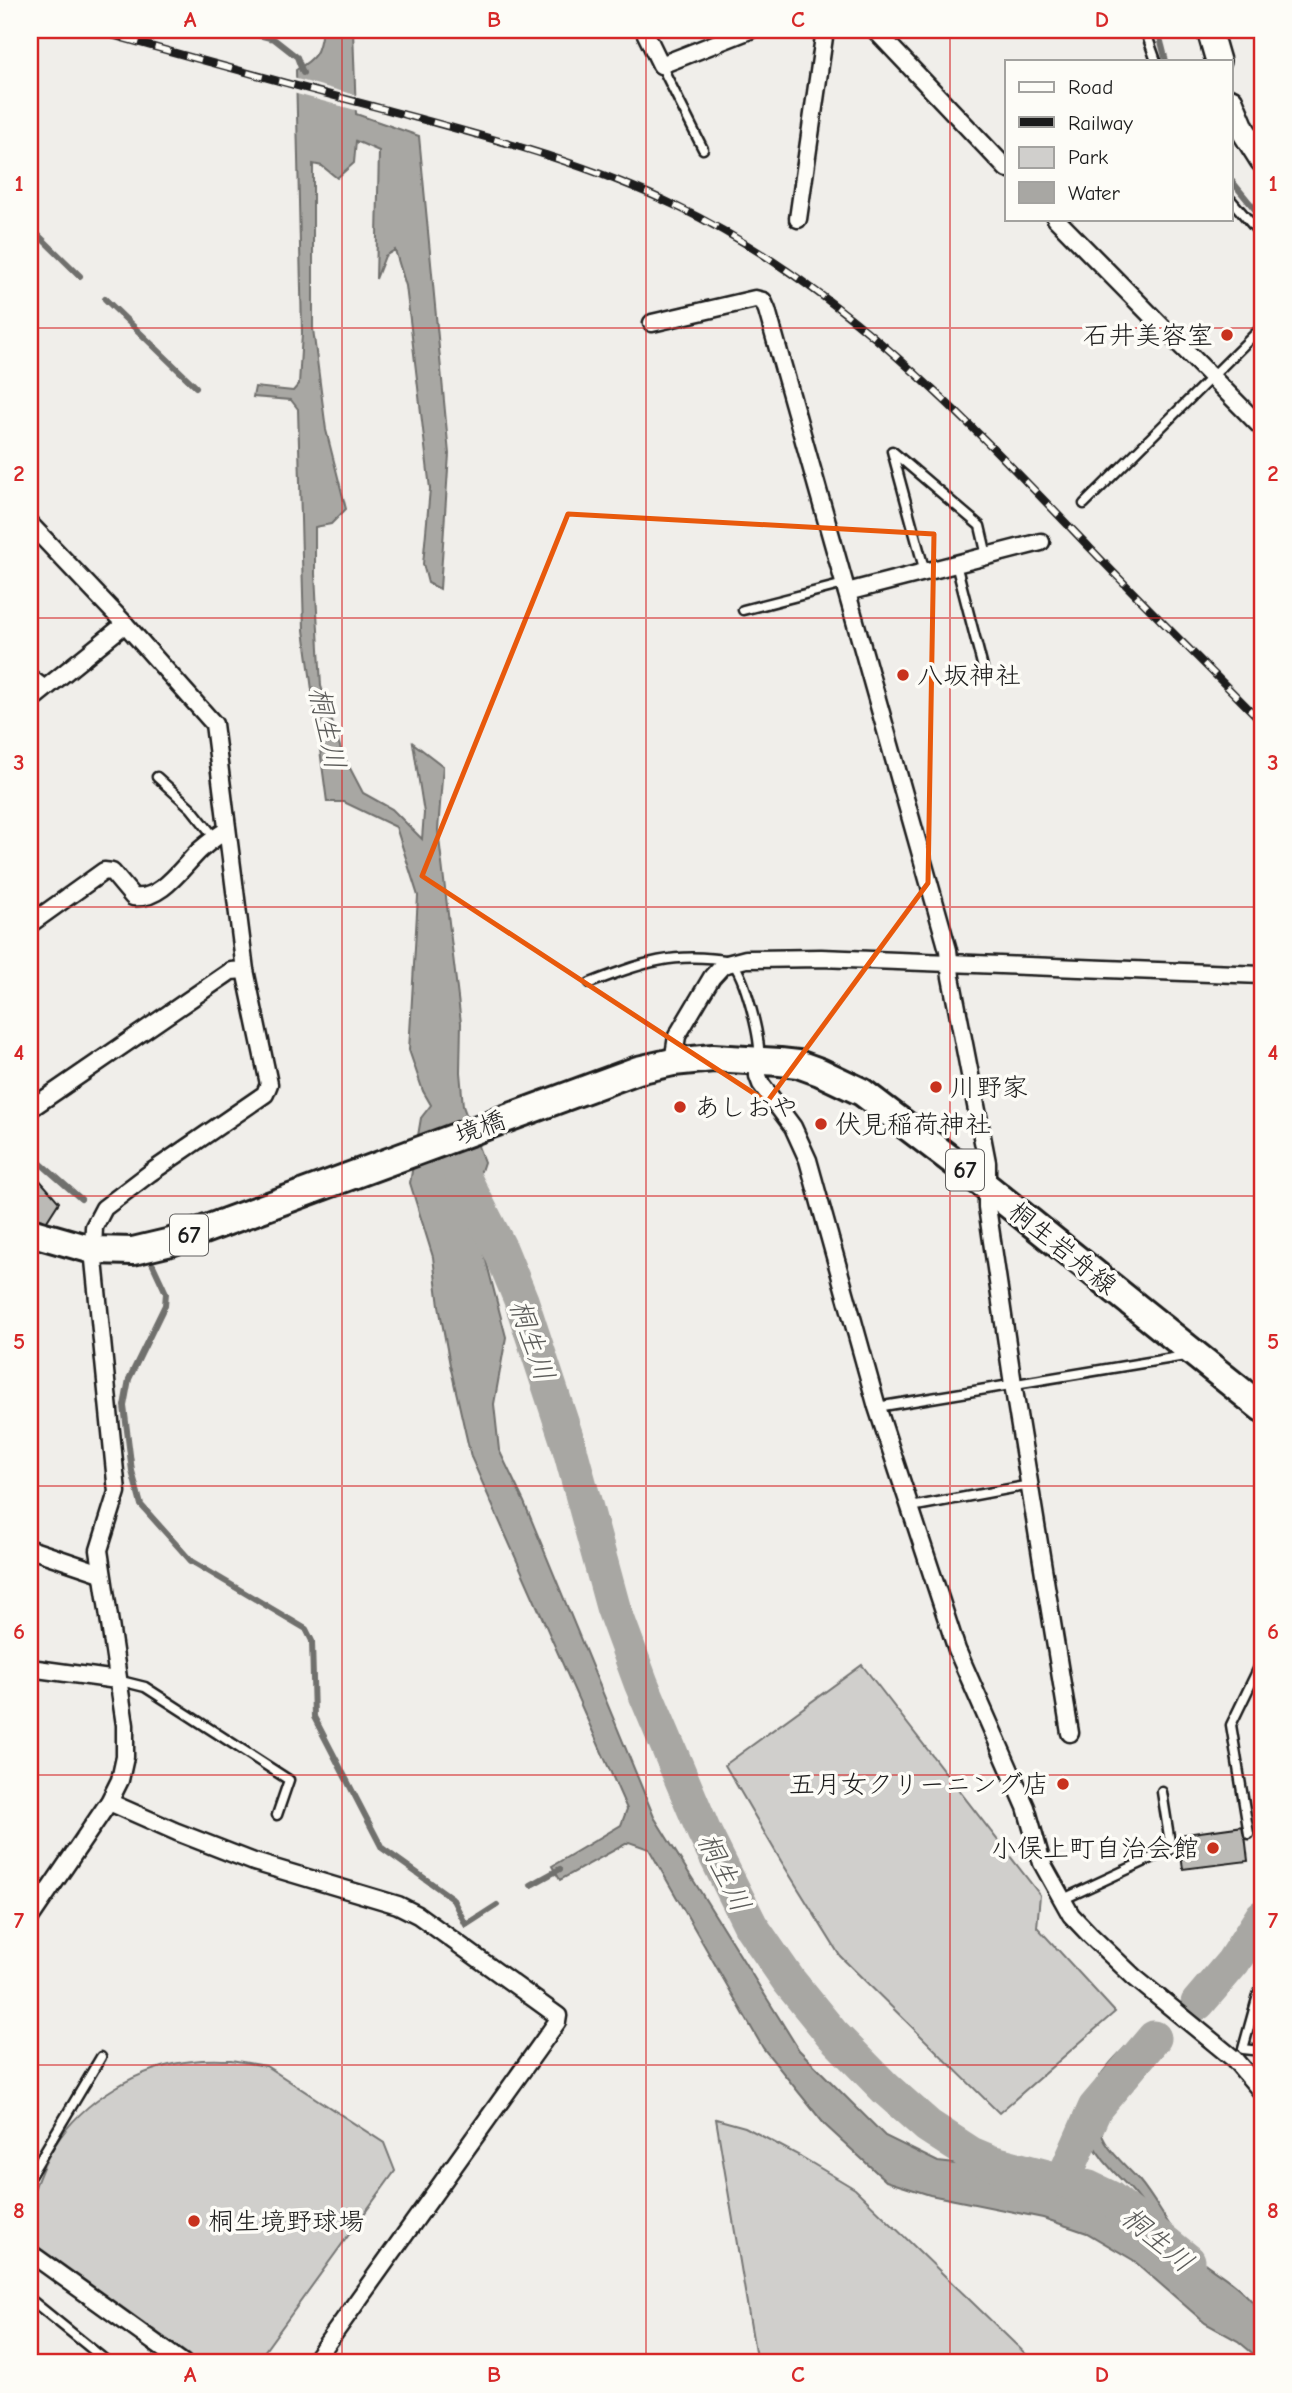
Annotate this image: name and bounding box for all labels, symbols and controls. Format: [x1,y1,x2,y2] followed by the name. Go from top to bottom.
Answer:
[184,6,197,33] text: A
[487,6,501,33] text: B
[791,6,805,33] text: C
[1095,6,1109,33] text: D
[1005,60,1232,220] legend
[1068,75,1113,99] text: Road
[1068,111,1133,135] text: Railway
[1068,145,1108,169] text: Park
[14,170,24,197] text: 1
[1268,170,1278,197] text: 1
[1068,181,1121,205] text: Water
[1083,321,1213,351] place label: 石井美容室
[1219,327,1235,343] marker: 石井美容室
[13,460,25,487] text: 2
[1267,460,1279,487] text: 2
[917,661,1021,691] place label: 八坂神社
[895,667,911,683] marker: 八坂神社
[303,684,351,773] water label: 桐生川
[13,749,25,776] text: 3
[1267,749,1279,776] text: 3
[14,1039,25,1066] text: 4
[1268,1039,1279,1066] text: 4
[950,1073,1028,1103] place label: 川野家
[928,1079,944,1095] marker: 川野家
[694,1093,798,1123] place label: あしおや
[672,1099,688,1115] marker: あしおや
[451,1105,510,1151] street label: 境橋
[835,1110,991,1140] place label: 伏見稲荷神社
[813,1116,829,1132] marker: 伏見稲荷神社
[946,1150,984,1190] road number: 67
[1002,1196,1122,1301] street label: 桐生岩舟線
[170,1214,208,1255] road number: 67
[503,1295,561,1385] water label: 桐生川
[13,1328,25,1355] text: 5
[1267,1328,1279,1355] text: 5
[13,1618,25,1645] text: 6
[1267,1618,1279,1645] text: 6
[789,1770,1049,1800] place label: 五月女クリーニング店
[1055,1776,1071,1792] marker: 五月女クリーニング店
[691,1828,757,1917] water label: 桐生川
[991,1834,1199,1864] place label: 小俣上町自治会館
[1205,1840,1221,1856] marker: 小俣上町自治会館
[14,1907,25,1934] text: 7
[1268,1907,1279,1934] text: 7
[13,2197,25,2224] text: 8
[1267,2197,1279,2224] text: 8
[1115,2201,1200,2279] water label: 桐生川
[208,2207,364,2237] place label: 桐生境野球場
[186,2213,202,2229] marker: 桐生境野球場
[184,2361,197,2388] text: A
[487,2361,501,2388] text: B
[791,2361,805,2388] text: C
[1095,2361,1109,2388] text: D

